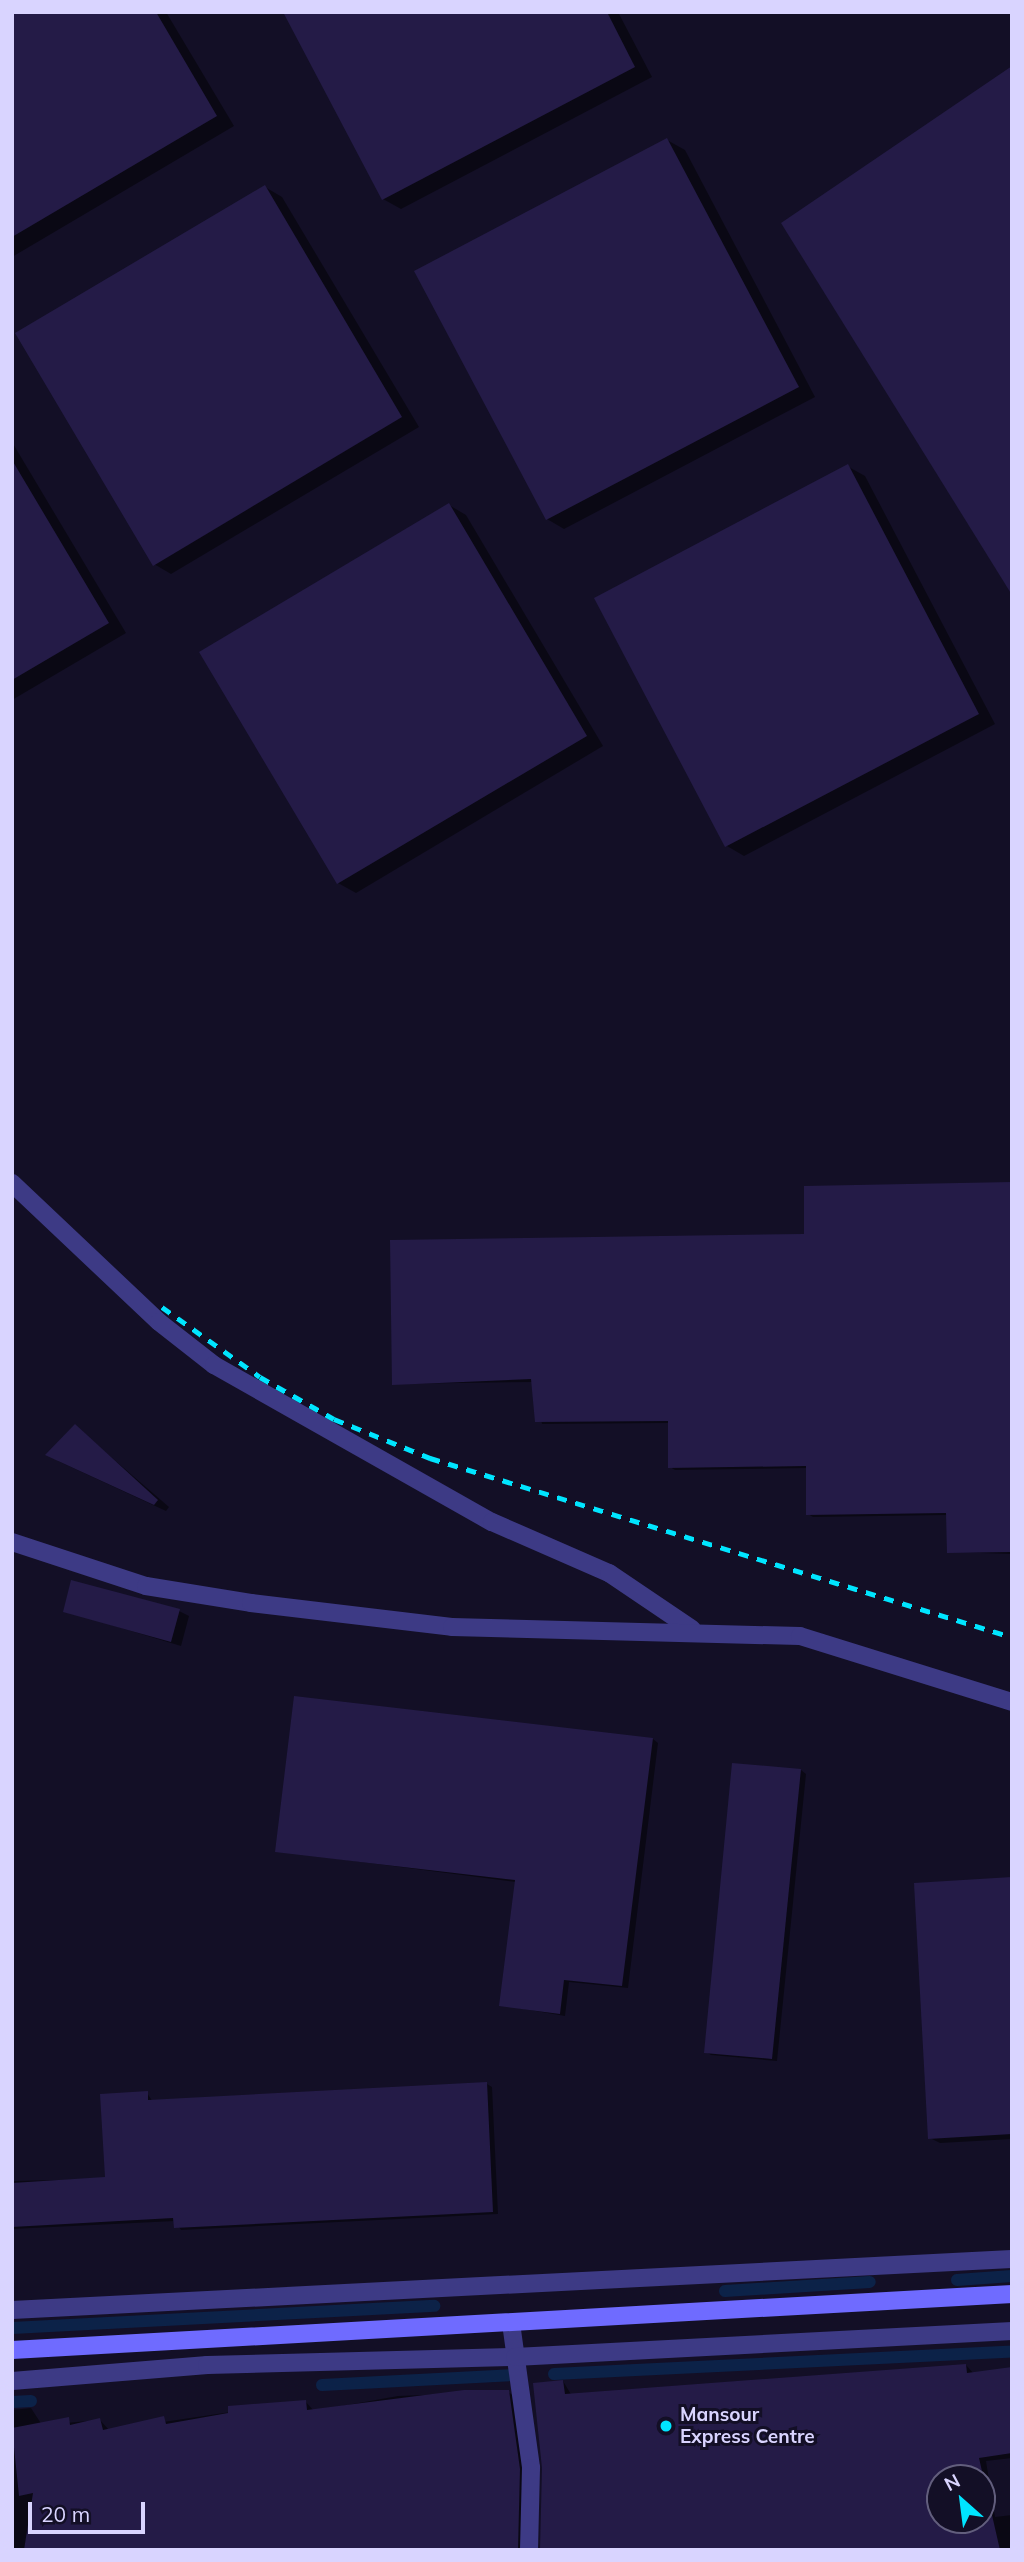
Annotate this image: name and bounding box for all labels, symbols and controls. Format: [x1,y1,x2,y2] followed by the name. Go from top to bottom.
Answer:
[680,2404,815,2448] place label: Mansour Express Centre
[658,2418,674,2434] marker: Mansour Express Centre
[926,2464,996,2534] north arrow
[940,2468,964,2496] text: N
[32,2488,149,2532] scale bar
[41,2501,90,2527] text: 20 m

